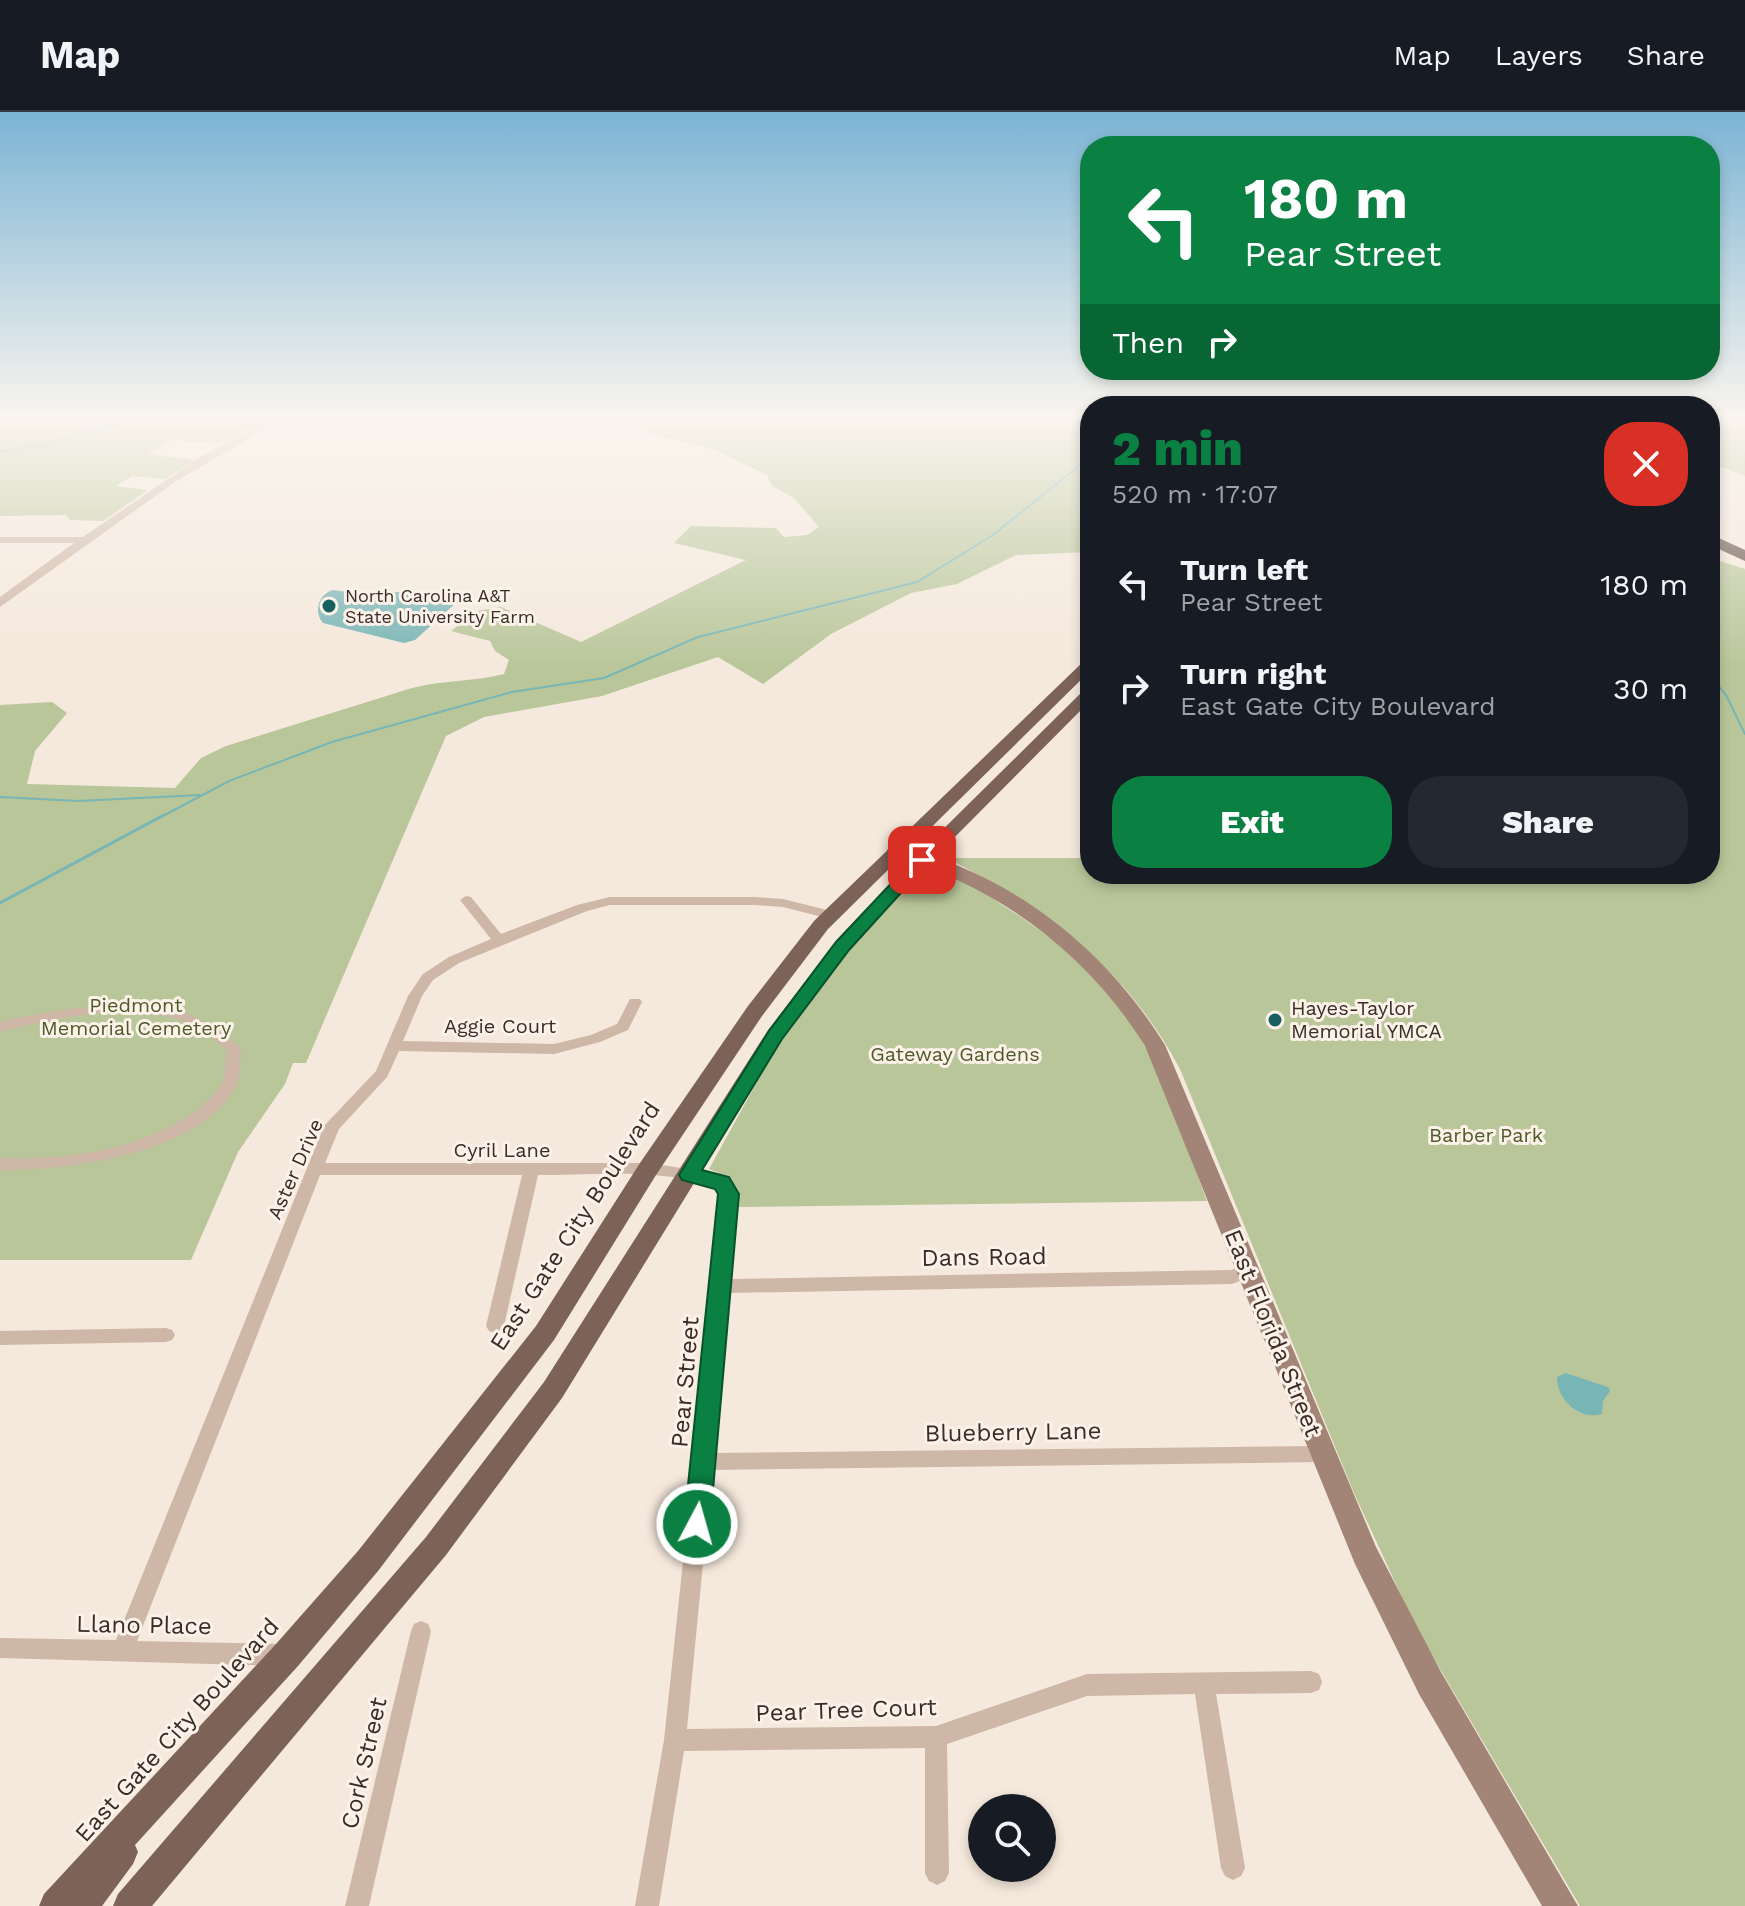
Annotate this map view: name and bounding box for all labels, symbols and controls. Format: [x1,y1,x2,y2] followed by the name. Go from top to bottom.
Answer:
[40,33,120,77] text: Map
[1394,39,1451,72] text: Map
[1495,39,1583,72] text: Layers
[1627,39,1705,72] text: Share
[1244,166,1408,232] text: 180 m
[1112,168,1216,272] icon: left
[1244,233,1441,275] text: Pear Street
[1200,320,1244,364] icon: right
[1112,325,1184,360] text: Then
[1112,420,1243,477] text: 2 min
[1604,422,1688,506] button: close
[1112,479,1278,509] text: 520 m · 17:07
[1180,552,1308,587] text: Turn left
[1112,562,1156,606] icon: left
[1600,567,1688,602] text: 180 m
[345,585,535,627] place label: North Carolina A&T State University Farm
[1180,587,1322,617] text: Pear Street
[320,597,338,615] marker: North Carolina A&T State University Farm
[1180,656,1326,691] text: Turn right
[1112,666,1156,710] icon: right
[1613,671,1688,706] text: 30 m
[1180,691,1495,721] text: East Gate City Boulevard
[1112,776,1392,868] button: Exit
[1408,776,1688,868] button: Share
[888,826,956,894] pin
[900,838,944,882] icon: arrive
[41,993,232,1040] park label: Piedmont Memorial Cemetery
[1291,996,1442,1043] place label: Hayes-Taylor Memorial YMCA
[1266,1011,1284,1029] marker: Hayes-Taylor Memorial YMCA
[444,1014,557,1038] street label: Aggie Court
[870,1042,1040,1066] park label: Gateway Gardens
[484,1096,666,1356] street label: East Gate City Boulevard
[262,1115,328,1223] street label: Aster Drive
[1429,1123,1543,1147] park label: Barber Park
[454,1138,550,1162] street label: Cyril Lane
[1219,1225,1327,1441] street label: East Florida Street
[921,1242,1047,1272] street label: Dans Road
[665,1315,705,1449] street label: Pear Street
[924,1416,1102,1448] street label: Blueberry Lane
[655,1482,739,1566] position arrow
[76,1610,212,1640] street label: Llano Place
[69,1612,285,1848] street label: East Gate City Boulevard
[755,1693,937,1727] street label: Pear Tree Court
[335,1694,393,1832] street label: Cork Street
[968,1794,1056,1882] map controls
[968,1794,1056,1882] button: search

